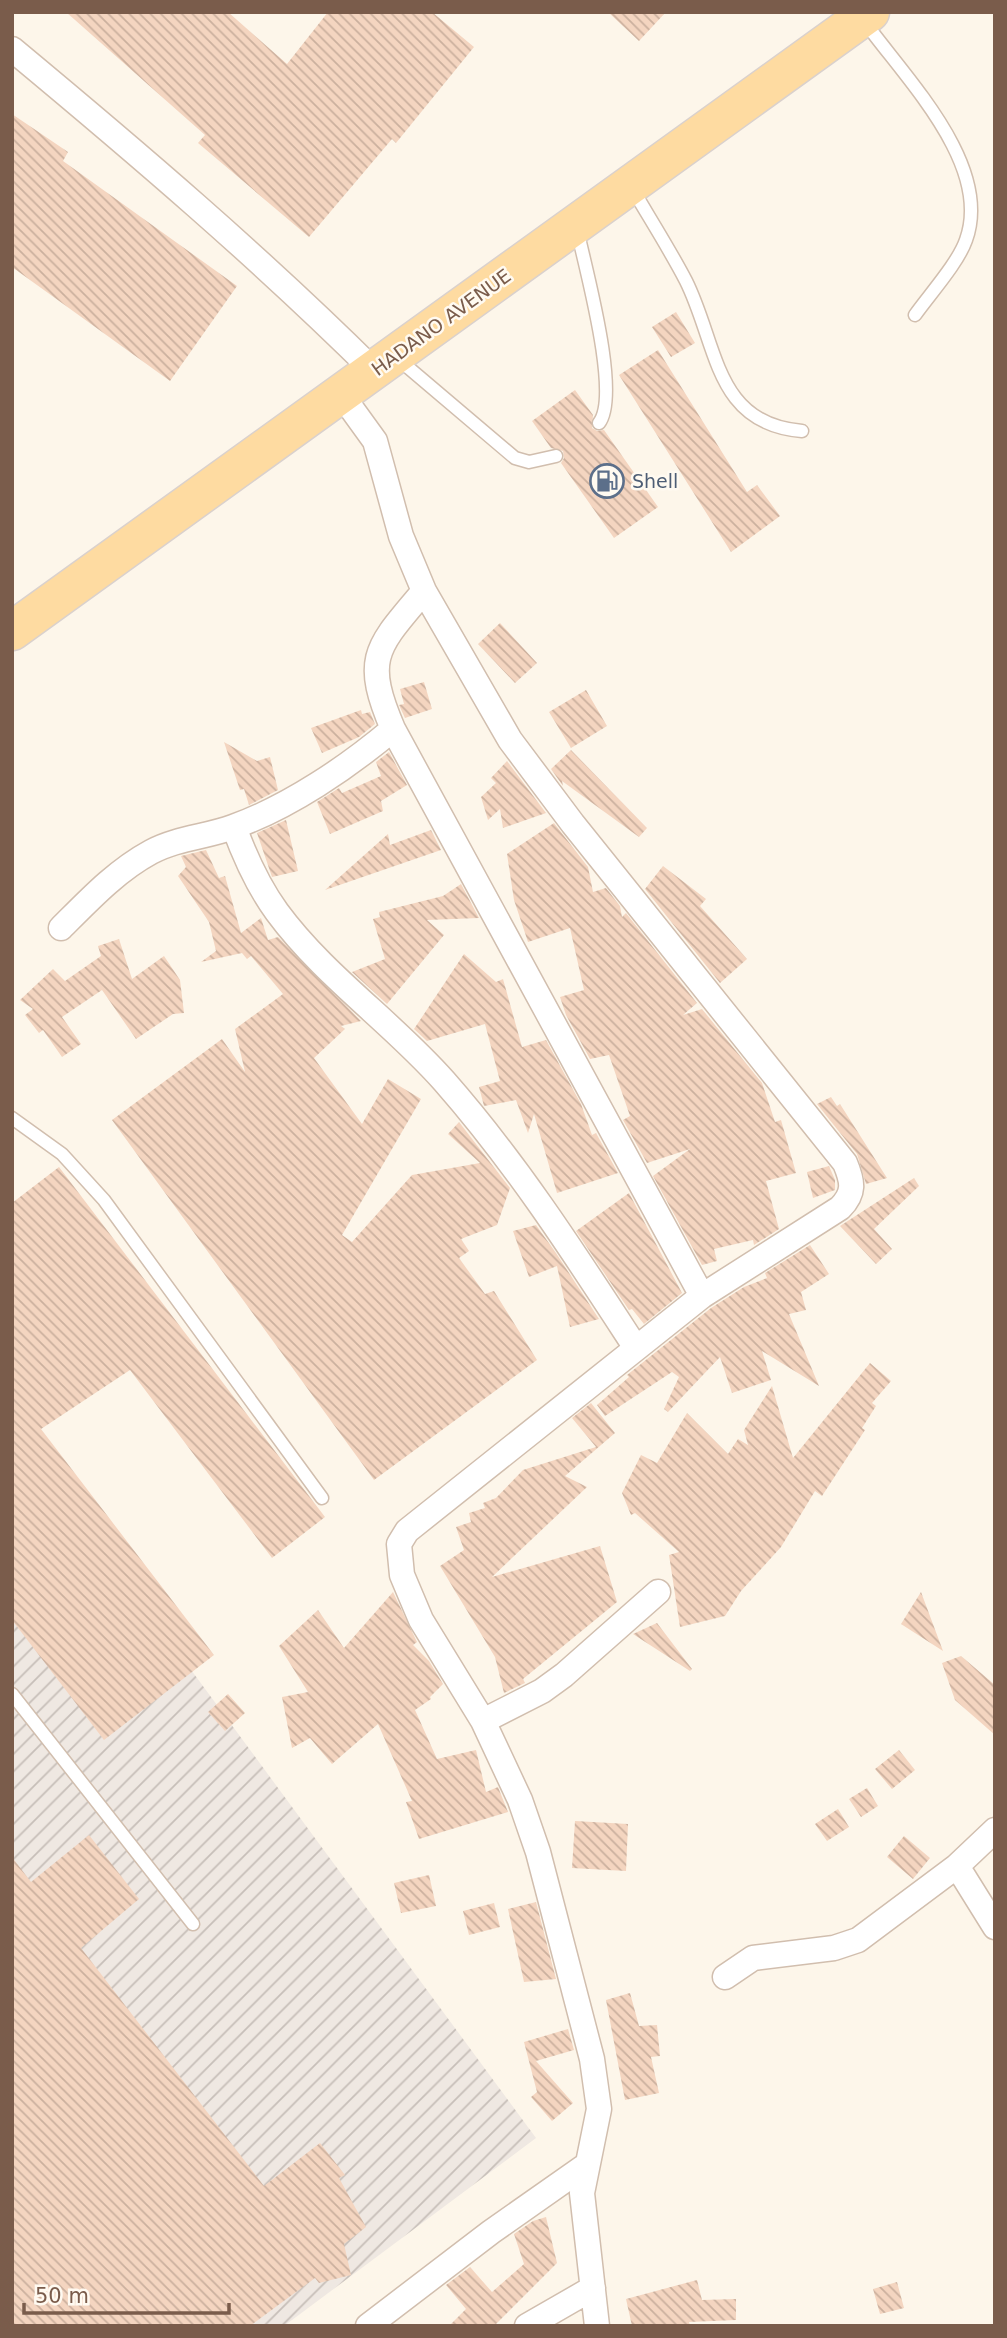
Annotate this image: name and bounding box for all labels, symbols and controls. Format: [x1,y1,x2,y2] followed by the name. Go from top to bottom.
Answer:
[367,264,515,380] street label: HADANO AVENUE
[588,462,626,500] fuel station icon: Shell
[632,470,678,492] place label: Shell
[24,2272,229,2316] scale bar
[35,2284,89,2308] text: 50 m

